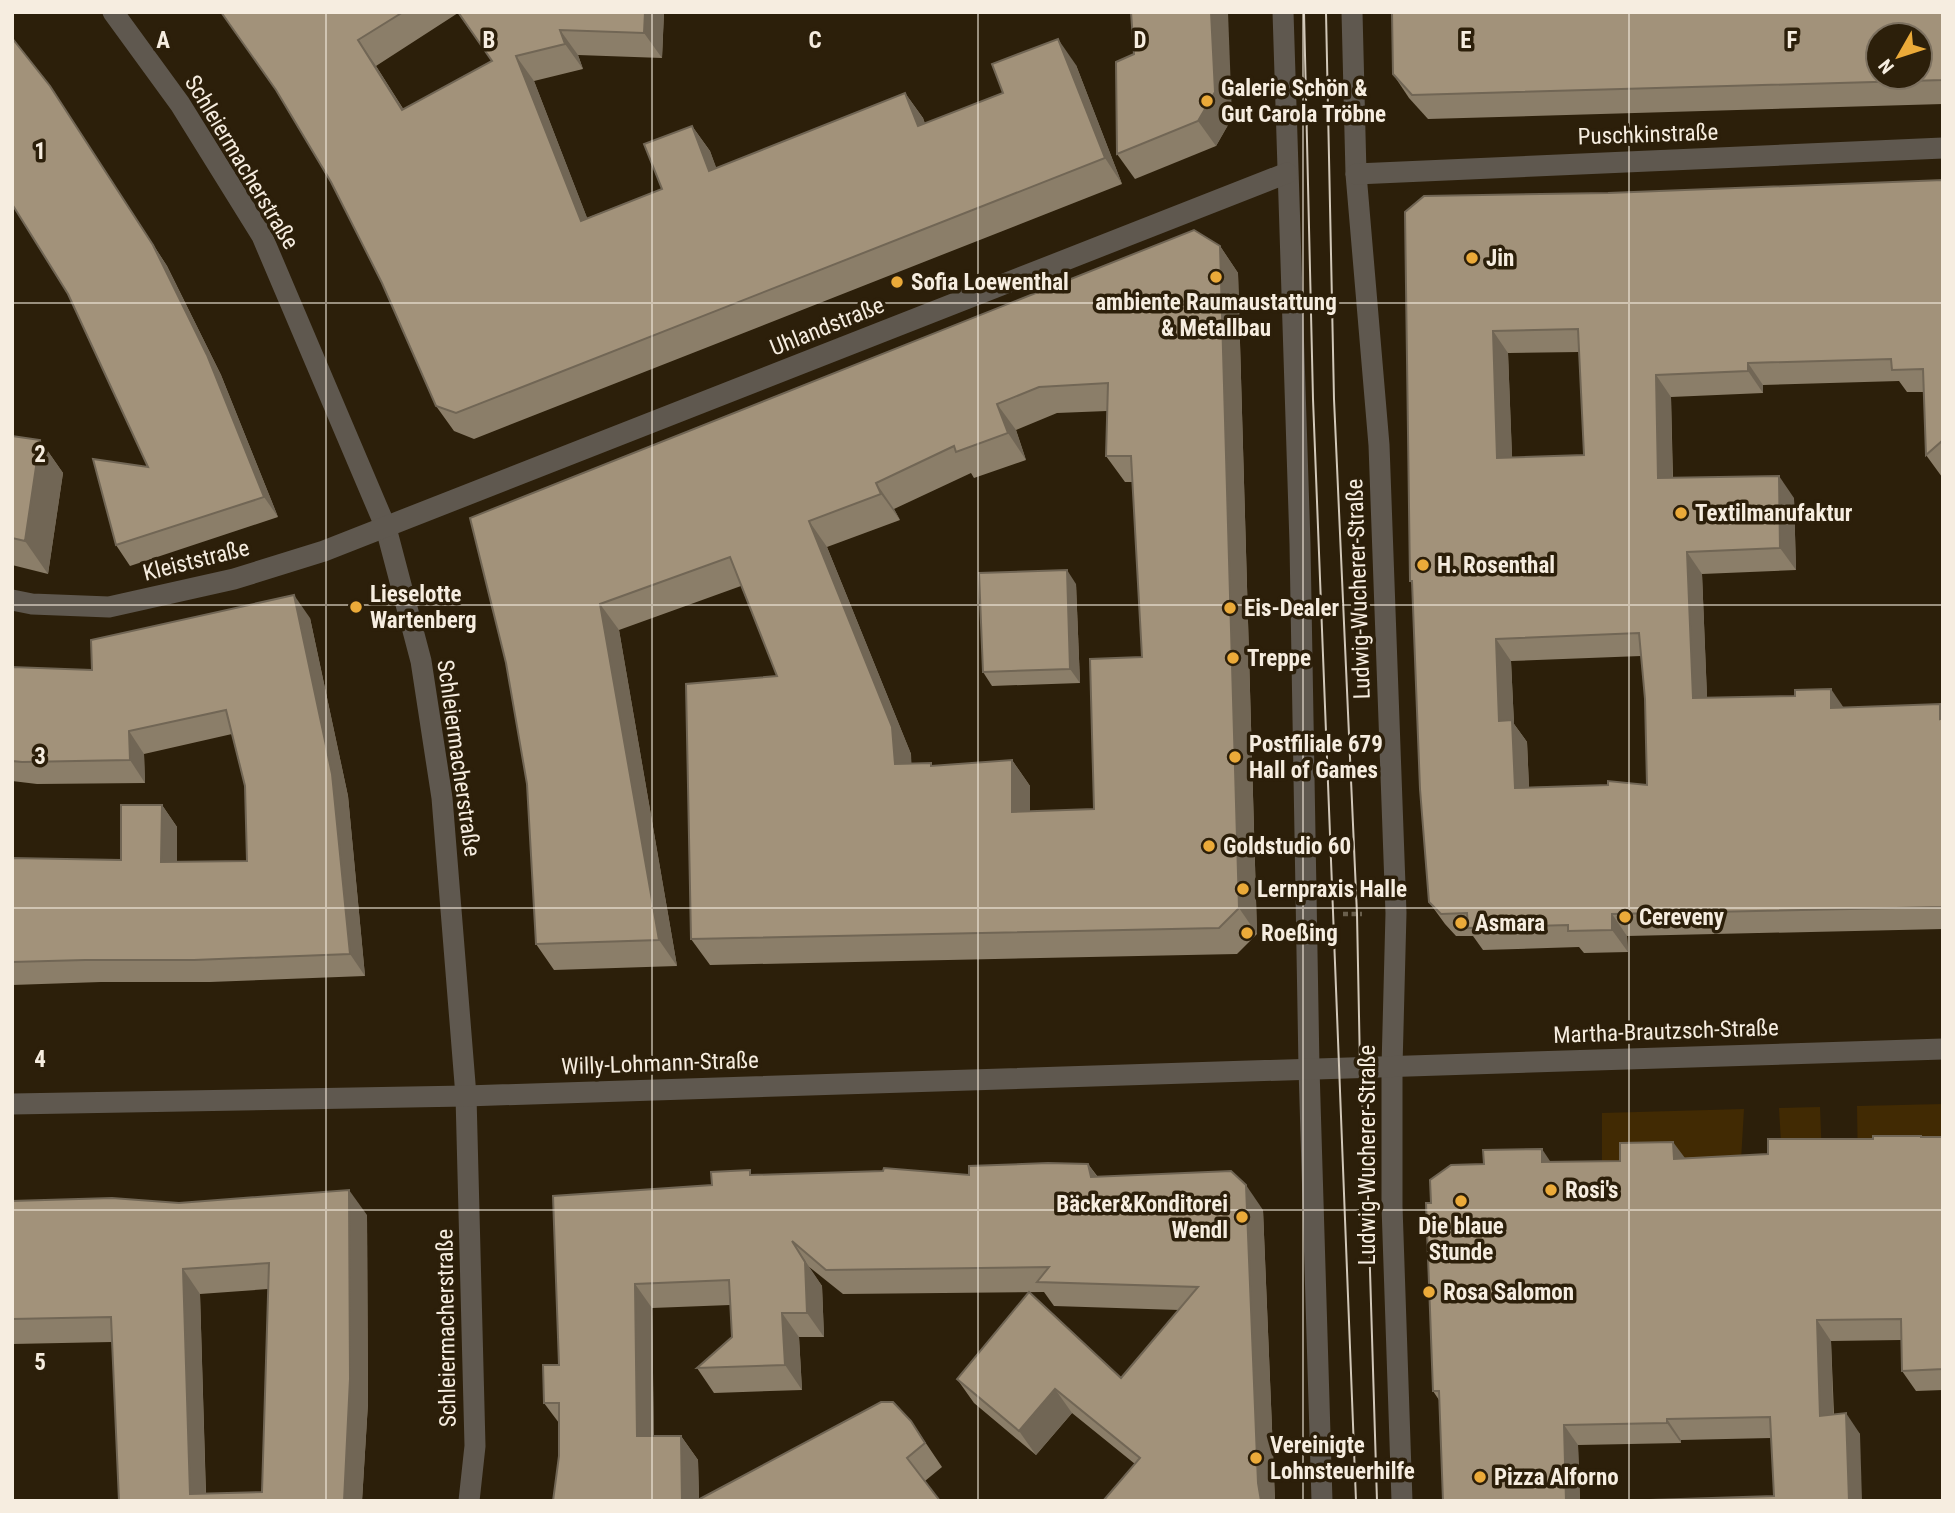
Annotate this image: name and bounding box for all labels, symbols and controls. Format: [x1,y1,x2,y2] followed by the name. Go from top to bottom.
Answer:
[1864,21,1934,91] north arrow
[156,27,170,54] text: A
[483,27,495,54] text: B
[808,27,822,54] text: C
[1134,27,1147,54] text: D
[1460,27,1472,54] text: E
[1787,27,1798,54] text: F
[1874,55,1899,78] text: N
[179,70,304,254] street label: Schleiermacherstraße
[1221,75,1386,128] place label: Galerie Schön & Gut Carola Tröbne
[1199,93,1215,109] marker: Galerie Schön & Gut Carola Tröbne
[1577,119,1719,150] street label: Puschkinstraße
[34,138,46,165] text: 1
[1486,245,1514,272] place label: Jin
[1464,250,1480,266] marker: Jin
[911,269,1069,296] place label: Sofia Loewenthal
[1208,269,1224,285] marker: ambiente Raumaustattung & Metallbau
[889,274,905,290] marker: Sofia Loewenthal
[1095,289,1337,342] place label: ambiente Raumaustattung & Metallbau
[766,291,888,362] street label: Uhlandstraße
[34,441,46,468] text: 2
[1341,478,1376,700] street label: Ludwig-Wucherer-Straße
[1695,500,1853,527] place label: Textilmanufaktur
[1673,505,1689,521] marker: Textilmanufaktur
[140,534,252,587] street label: Kleiststraße
[1437,552,1555,579] place label: H. Rosenthal
[1415,557,1431,573] marker: H. Rosenthal
[370,581,477,634] place label: Lieselotte Wartenberg
[1244,595,1339,622] place label: Eis-Dealer
[348,599,364,615] marker: Lieselotte Wartenberg
[1222,600,1238,616] marker: Eis-Dealer
[1247,645,1311,672] place label: Treppe
[1225,650,1241,666] marker: Treppe
[431,658,486,858] street label: Schleiermacherstraße
[1249,731,1383,784] place label: Postfiliale 679 Hall of Games
[34,743,46,770] text: 3
[1227,749,1243,765] marker: Postfiliale 679 Hall of Games
[1223,833,1351,860] place label: Goldstudio 60
[1201,838,1217,854] marker: Goldstudio 60
[1257,876,1407,903] place label: Lernpraxis Halle
[1235,881,1251,897] marker: Lernpraxis Halle
[1639,904,1725,931] place label: Cereveny
[1617,909,1633,925] marker: Cereveny
[1475,910,1545,937] place label: Asmara
[1453,915,1469,931] marker: Asmara
[1261,920,1338,947] place label: Roeßing
[1239,925,1255,941] marker: Roeßing
[1553,1014,1779,1049] street label: Martha-Brautzsch-Straße
[1354,1045,1381,1265] street label: Ludwig-Wucherer-Straße
[34,1046,46,1073] text: 4
[561,1047,759,1080] street label: Willy-Lohmann-Straße
[1565,1177,1619,1204] place label: Rosi's
[1543,1182,1559,1198] marker: Rosi's
[1056,1191,1228,1244] place label: Bäcker&Konditorei Wendl
[1453,1193,1469,1209] marker: Die blaue Stunde
[1234,1209,1250,1225] marker: Bäcker&Konditorei Wendl
[1418,1213,1504,1266] place label: Die blaue Stunde
[431,1229,462,1427] street label: Schleiermacherstraße
[1443,1279,1574,1306] place label: Rosa Salomon
[1421,1284,1437,1300] marker: Rosa Salomon
[34,1349,46,1376] text: 5
[1270,1432,1415,1485] place label: Vereinigte Lohnsteuerhilfe
[1248,1450,1264,1466] marker: Vereinigte Lohnsteuerhilfe
[1494,1464,1619,1491] place label: Pizza Alforno
[1472,1469,1488,1485] marker: Pizza Alforno

